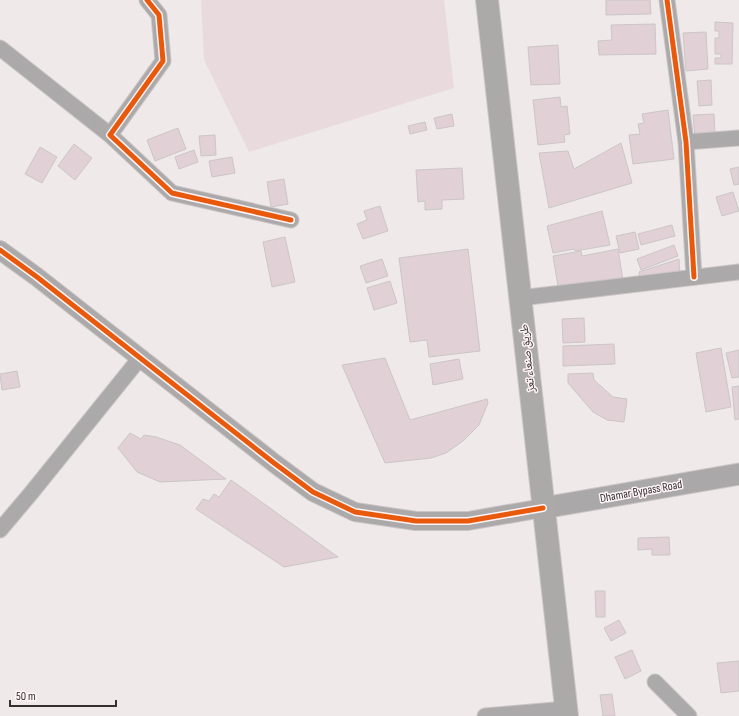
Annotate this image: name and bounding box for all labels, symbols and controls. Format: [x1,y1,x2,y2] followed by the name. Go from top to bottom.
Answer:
[516,323,539,394] street label: طريق صنعاء تعز
[599,477,683,506] street label: Dhamar Bypass Road
[10,682,116,708] scale bar
[16,689,36,704] text: 50 m

